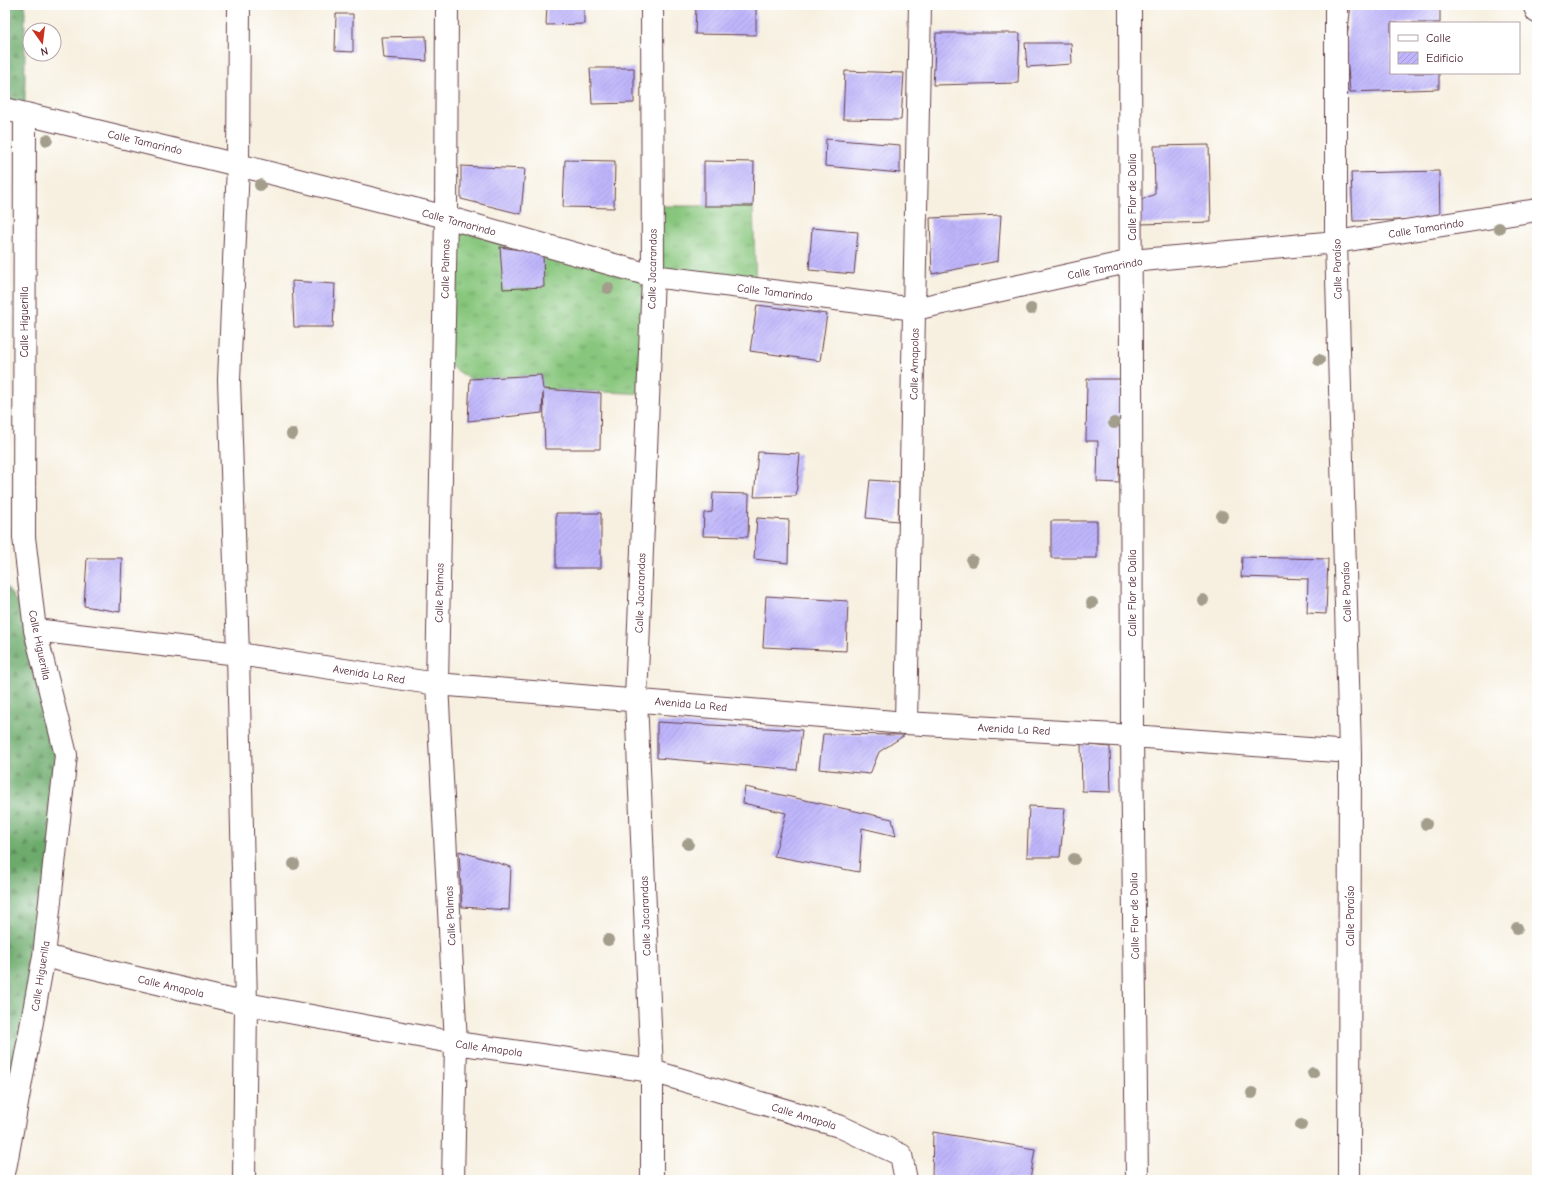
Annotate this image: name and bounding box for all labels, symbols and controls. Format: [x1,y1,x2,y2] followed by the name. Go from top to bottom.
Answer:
[22,22,62,62] north arrow
[1390,22,1520,74] legend
[1426,31,1451,45] text: Calle
[39,44,49,58] text: N
[1426,51,1463,65] text: Edificio
[106,128,184,157] street label: Calle Tamarindo
[1126,153,1139,241] street label: Calle Flor de Dalia
[420,206,498,239] street label: Calle Tamarindo
[1387,216,1465,241] street label: Calle Tamarindo
[645,228,660,309] street label: Calle Jacarandas
[1330,238,1345,299] street label: Calle Paraíso
[438,239,453,299] street label: Calle Palmas
[1066,255,1144,282] street label: Calle Tamarindo
[736,281,814,304] street label: Calle Tamarindo
[18,286,31,358] street label: Calle Higuerilla
[907,328,922,400] street label: Calle Amapolas
[1126,549,1139,637] street label: Calle Flor de Dalia
[633,552,648,633] street label: Calle Jacarandas
[1339,561,1354,622] street label: Calle Paraíso
[432,563,447,623] street label: Calle Palmas
[26,609,53,681] street label: Calle Higuerilla
[332,662,406,687] street label: Avenida La Red
[654,695,728,714] street label: Avenida La Red
[977,721,1051,738] street label: Avenida La Red
[1127,872,1142,960] street label: Calle Flor de Dalia
[638,875,653,956] street label: Calle Jacarandas
[442,885,459,946] street label: Calle Palmas
[1344,886,1357,946] street label: Calle Paraíso
[29,940,52,1012] street label: Calle Higuerilla
[137,973,205,1000] street label: Calle Amapola
[455,1037,523,1060] street label: Calle Amapola
[770,1100,838,1133] street label: Calle Amapola

